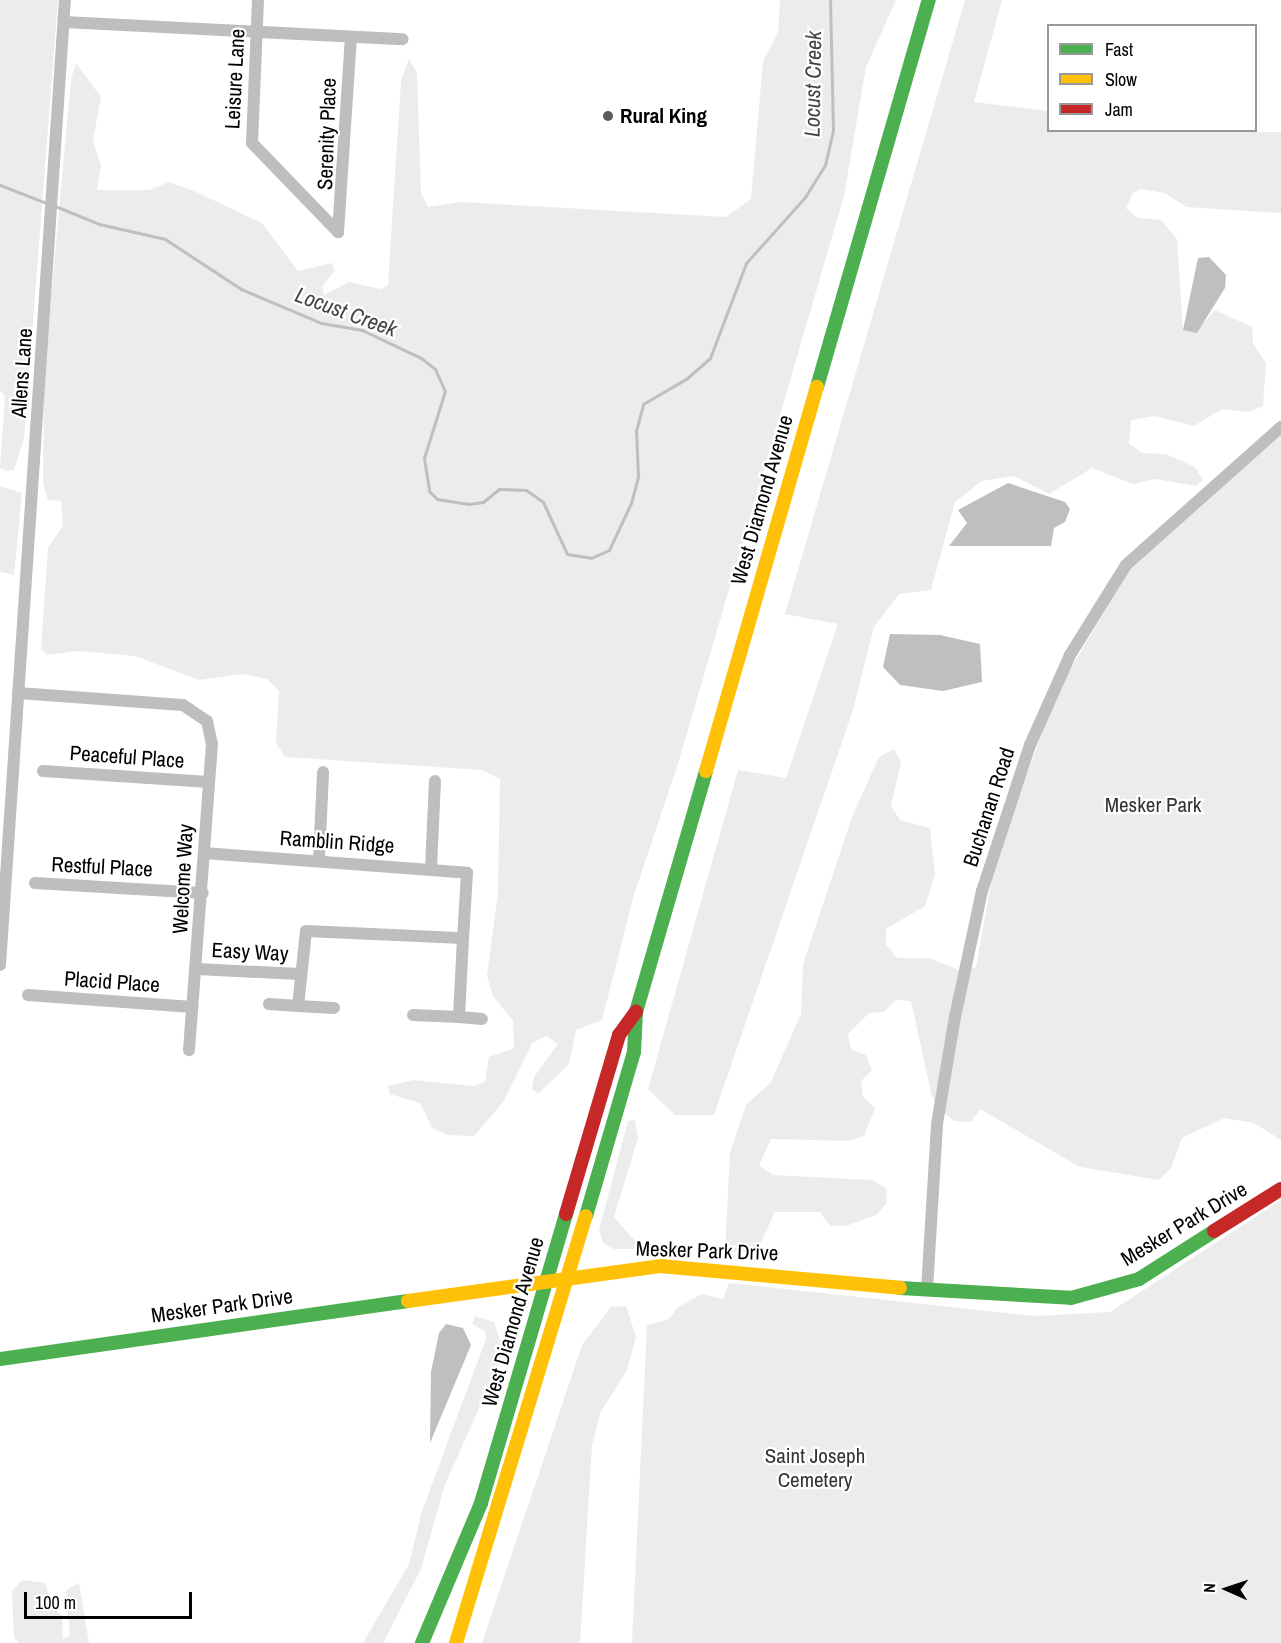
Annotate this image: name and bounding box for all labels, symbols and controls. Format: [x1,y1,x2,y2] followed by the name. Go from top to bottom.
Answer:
[1047,24,1257,132] legend
[220,28,250,130] street label: Leisure Lane
[799,31,827,137] water label: Locust Creek
[1105,37,1133,62] text: Fast
[1105,67,1137,92] text: Slow
[312,78,342,190] street label: Serenity Place
[1105,97,1133,122] text: Jam
[620,103,707,129] place label: Rural King
[601,109,615,123] marker: Rural King
[292,281,400,343] water label: Locust Creek
[6,327,38,419] street label: Allens Lane
[726,412,798,588] street label: West Diamond Avenue
[69,740,185,774] street label: Peaceful Place
[958,744,1020,870] street label: Buchanan Road
[1105,792,1201,818] park label: Mesker Park
[168,823,198,935] street label: Welcome Way
[279,825,395,859] street label: Ramblin Ridge
[51,852,153,882] street label: Restful Place
[211,937,289,967] street label: Easy Way
[63,966,161,998] street label: Placid Place
[1116,1176,1252,1272] street label: Mesker Park Drive
[477,1234,549,1410] street label: West Diamond Avenue
[635,1236,779,1266] street label: Mesker Park Drive
[150,1284,294,1328] street label: Mesker Park Drive
[765,1443,865,1493] park label: Saint Joseph Cemetery
[1197,1559,1257,1619] north arrow
[27,1580,195,1618] scale bar
[1198,1583,1220,1593] text: N
[35,1590,76,1615] text: 100 m

